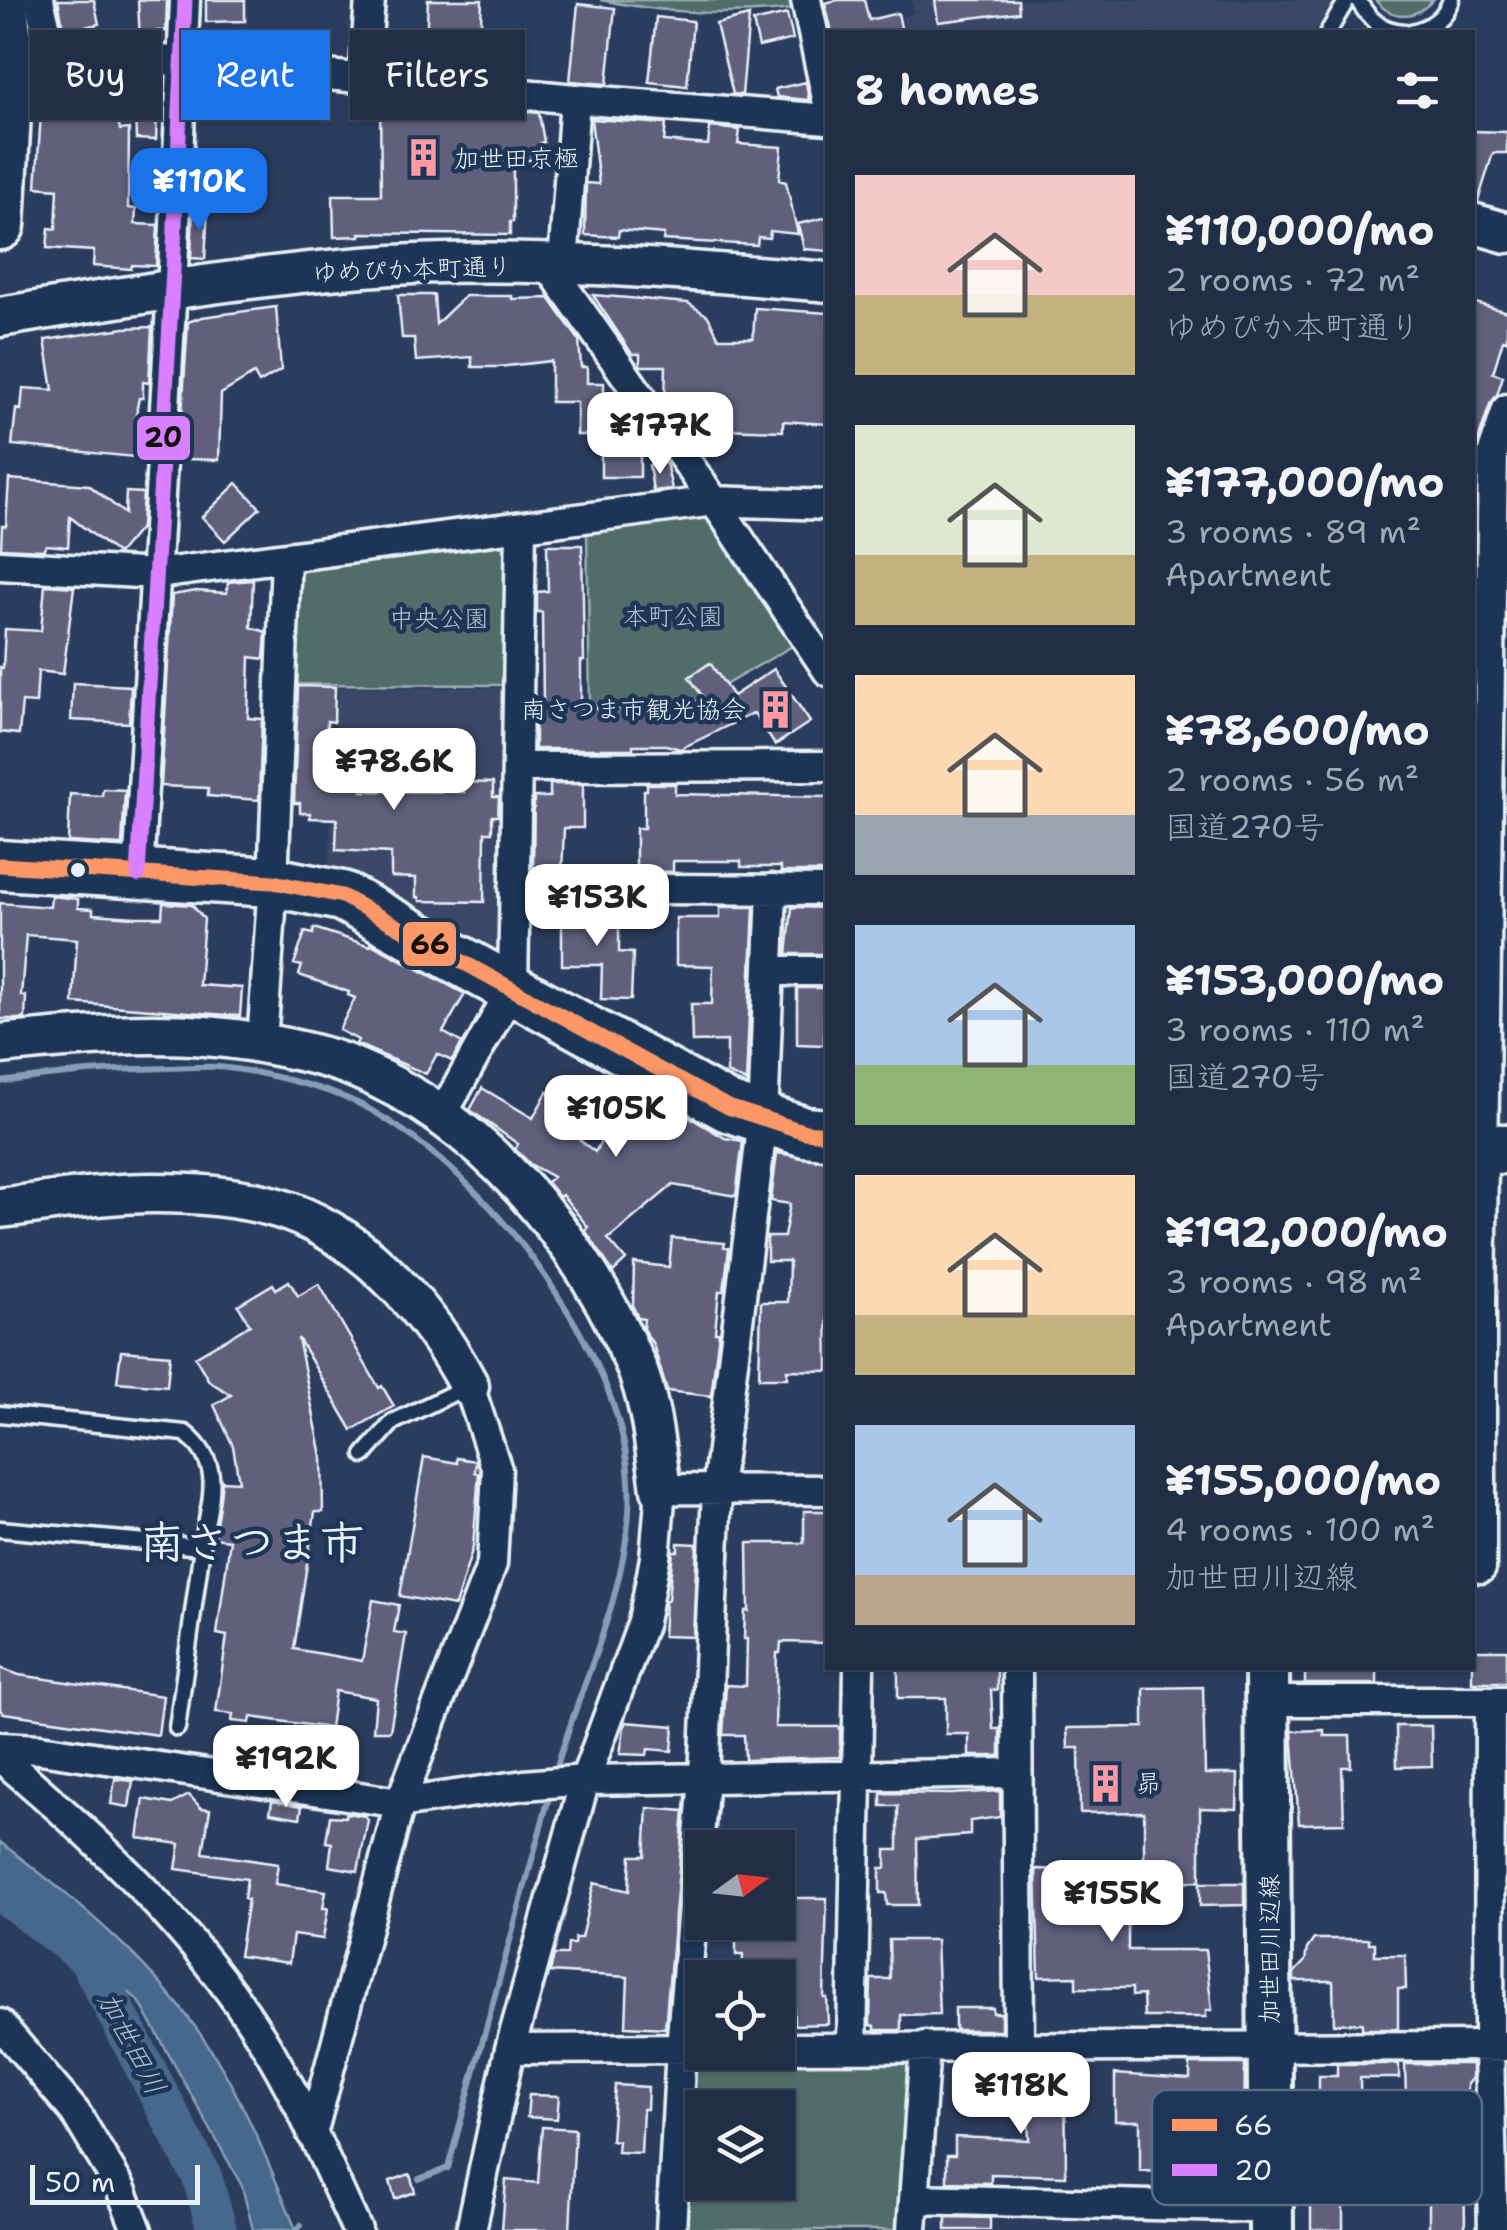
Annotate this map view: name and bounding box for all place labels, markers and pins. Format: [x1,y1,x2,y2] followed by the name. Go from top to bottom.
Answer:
[403,137,445,179] building icon: 加世田京極
[454,141,579,175] place label: 加世田京極
[129,148,269,233] pin: ¥110K
[590,392,730,477] pin: ¥177K
[755,688,797,730] building icon: 南さつま市観光協会
[521,692,746,726] place label: 南さつま市観光協会
[313,728,475,813] pin: ¥78.6K
[68,860,88,880] unlabelled marker
[527,864,667,949] pin: ¥153K
[546,1075,686,1160] pin: ¥105K
[216,1725,356,1810] pin: ¥192K
[1085,1762,1127,1804] building icon: 昴
[1136,1766,1161,1800] place label: 昴
[1042,1860,1182,1945] pin: ¥155K
[951,2052,1091,2137] pin: ¥118K

